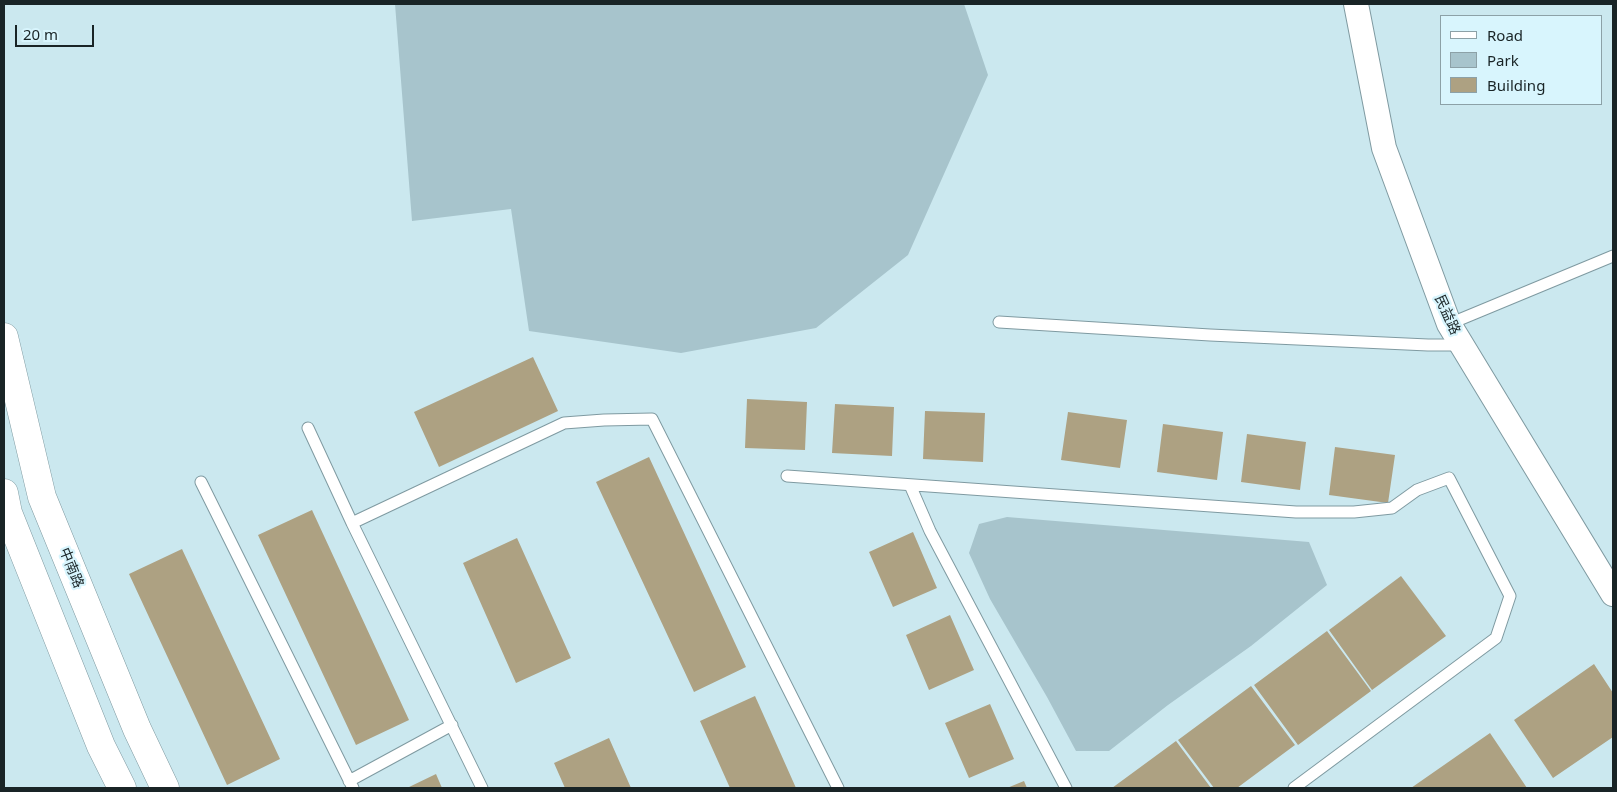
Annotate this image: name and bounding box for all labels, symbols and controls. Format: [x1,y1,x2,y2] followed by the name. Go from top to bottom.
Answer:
[18,15,96,47] scale bar
[1440,15,1602,105] legend
[23,24,58,44] text: 20 m
[1487,25,1523,45] text: Road
[1487,50,1519,70] text: Park
[1487,75,1545,95] text: Building
[1431,292,1463,338] street label: 民益路
[55,545,87,591] street label: 中南路

